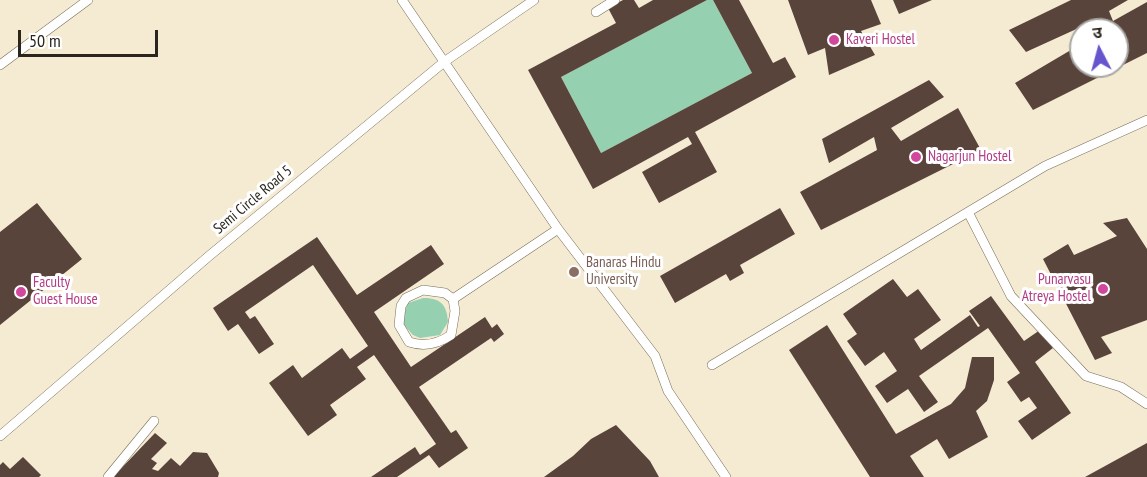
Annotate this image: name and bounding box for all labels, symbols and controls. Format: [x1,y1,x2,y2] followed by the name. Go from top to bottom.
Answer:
[21,18,160,56] scale bar
[1069,18,1129,78] north arrow
[1092,22,1103,43] text: उ
[29,29,61,52] text: 50 m
[846,31,915,49] place label: Kaveri Hostel
[827,33,841,47] marker: Kaveri Hostel
[928,148,1011,166] place label: Nagarjun Hostel
[909,150,923,164] marker: Nagarjun Hostel
[210,162,296,238] street label: Semi Circle Road 5
[586,254,661,289] place label: Banaras Hindu University
[567,265,581,279] marker: Banaras Hindu University
[1022,271,1091,306] place label: Punarvasu Atreya Hostel
[33,274,98,309] place label: Faculty Guest House
[1096,282,1110,296] marker: Punarvasu Atreya Hostel
[14,285,28,299] marker: Faculty Guest House

